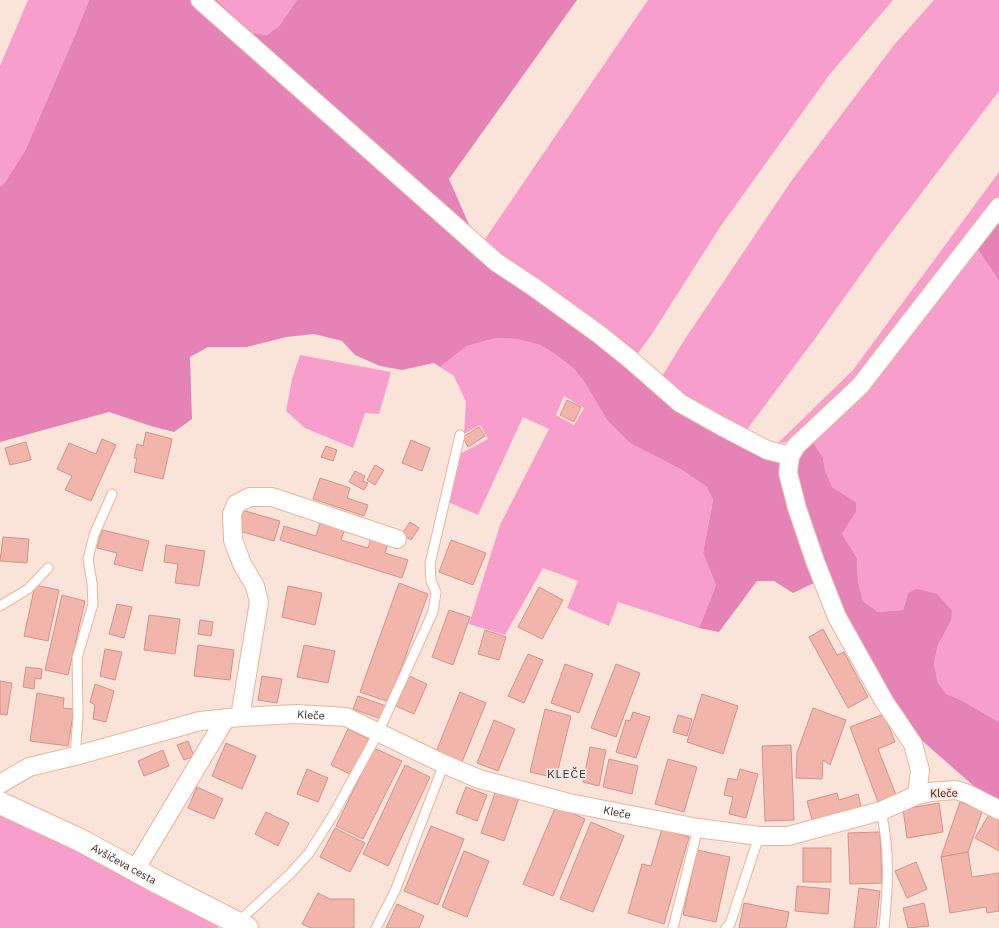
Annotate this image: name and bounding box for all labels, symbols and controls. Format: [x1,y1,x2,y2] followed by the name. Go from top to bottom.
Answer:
[297,707,325,723] street label: Kleče
[547,766,587,781] district label: KLEČE
[930,786,958,800] street label: Kleče
[602,803,632,822] street label: Kleče
[89,840,159,887] street label: Avšičeva cesta

